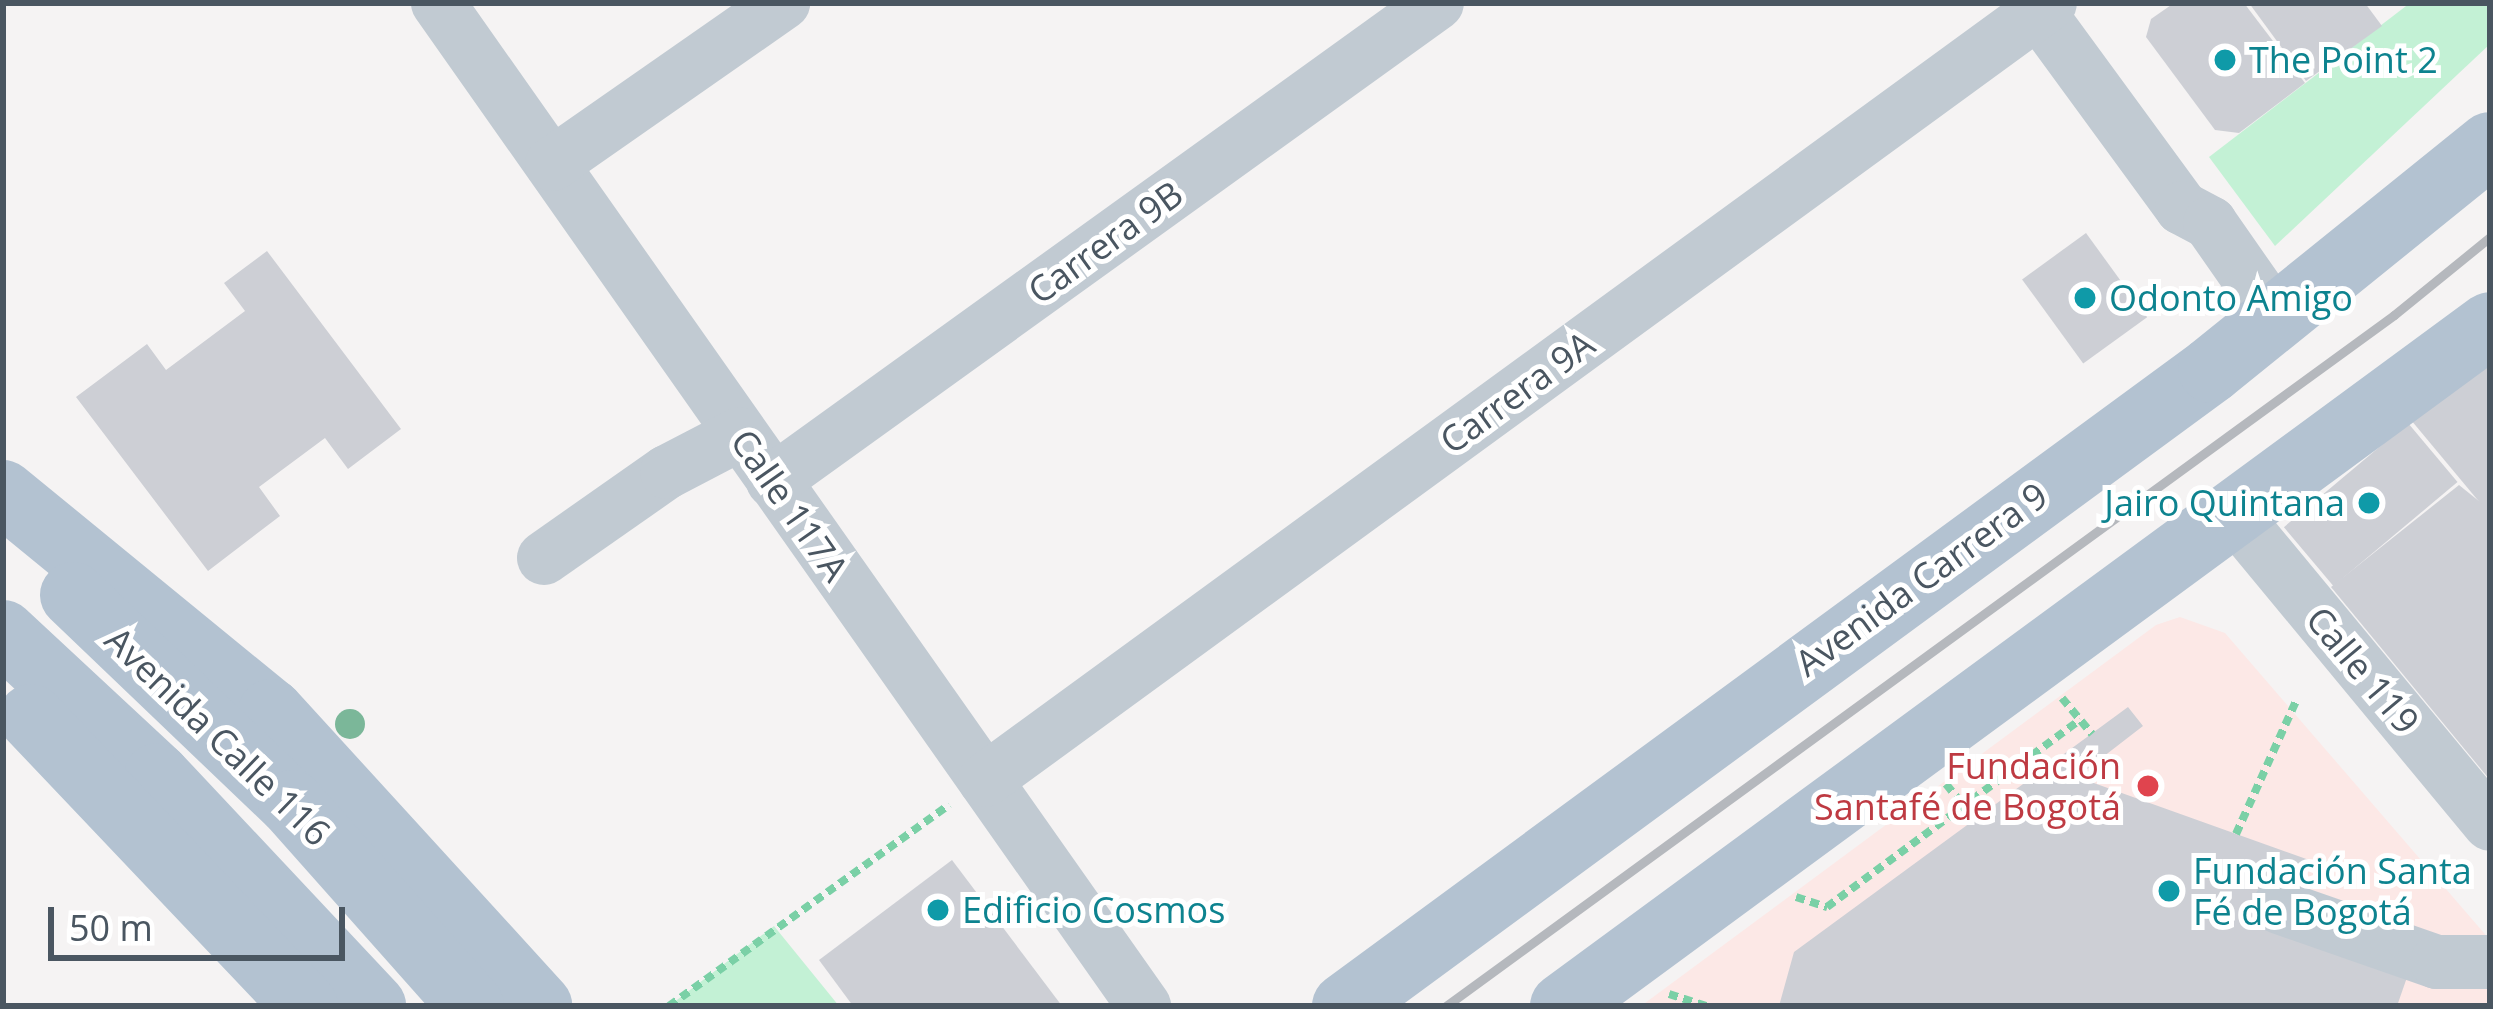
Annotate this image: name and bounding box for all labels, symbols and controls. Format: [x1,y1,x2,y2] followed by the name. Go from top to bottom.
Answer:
[2249,38,2438,82] place label: The Point 2
[2212,47,2238,73] marker: The Point 2
[1019,172,1191,312] street label: Carrera 9B
[2109,276,2353,320] place label: Odonto Amigo
[2072,285,2098,311] marker: Odonto Amigo
[1432,322,1602,462] street label: Carrera 9A
[722,421,858,589] street label: Calle 117A
[1787,473,2055,685] street label: Avenida Carrera 9
[2104,481,2345,525] place label: Jairo Quintana
[2356,490,2382,516] marker: Jairo Quintana
[2298,598,2428,742] street label: Calle 119
[97,618,339,854] street label: Avenida Calle 116
[1814,743,2121,828] place label: Fundación Santafé de Bogotá
[2132,770,2164,802] marker: Fundación Santafé de Bogotá
[2193,848,2472,933] place label: Fundación Santa Fé de Bogotá
[2156,878,2182,904] marker: Fundación Santa Fé de Bogotá
[54,883,351,957] scale bar
[962,888,1225,932] place label: Edificio Cosmos
[925,897,951,923] marker: Edificio Cosmos
[69,903,153,952] text: 50 m

